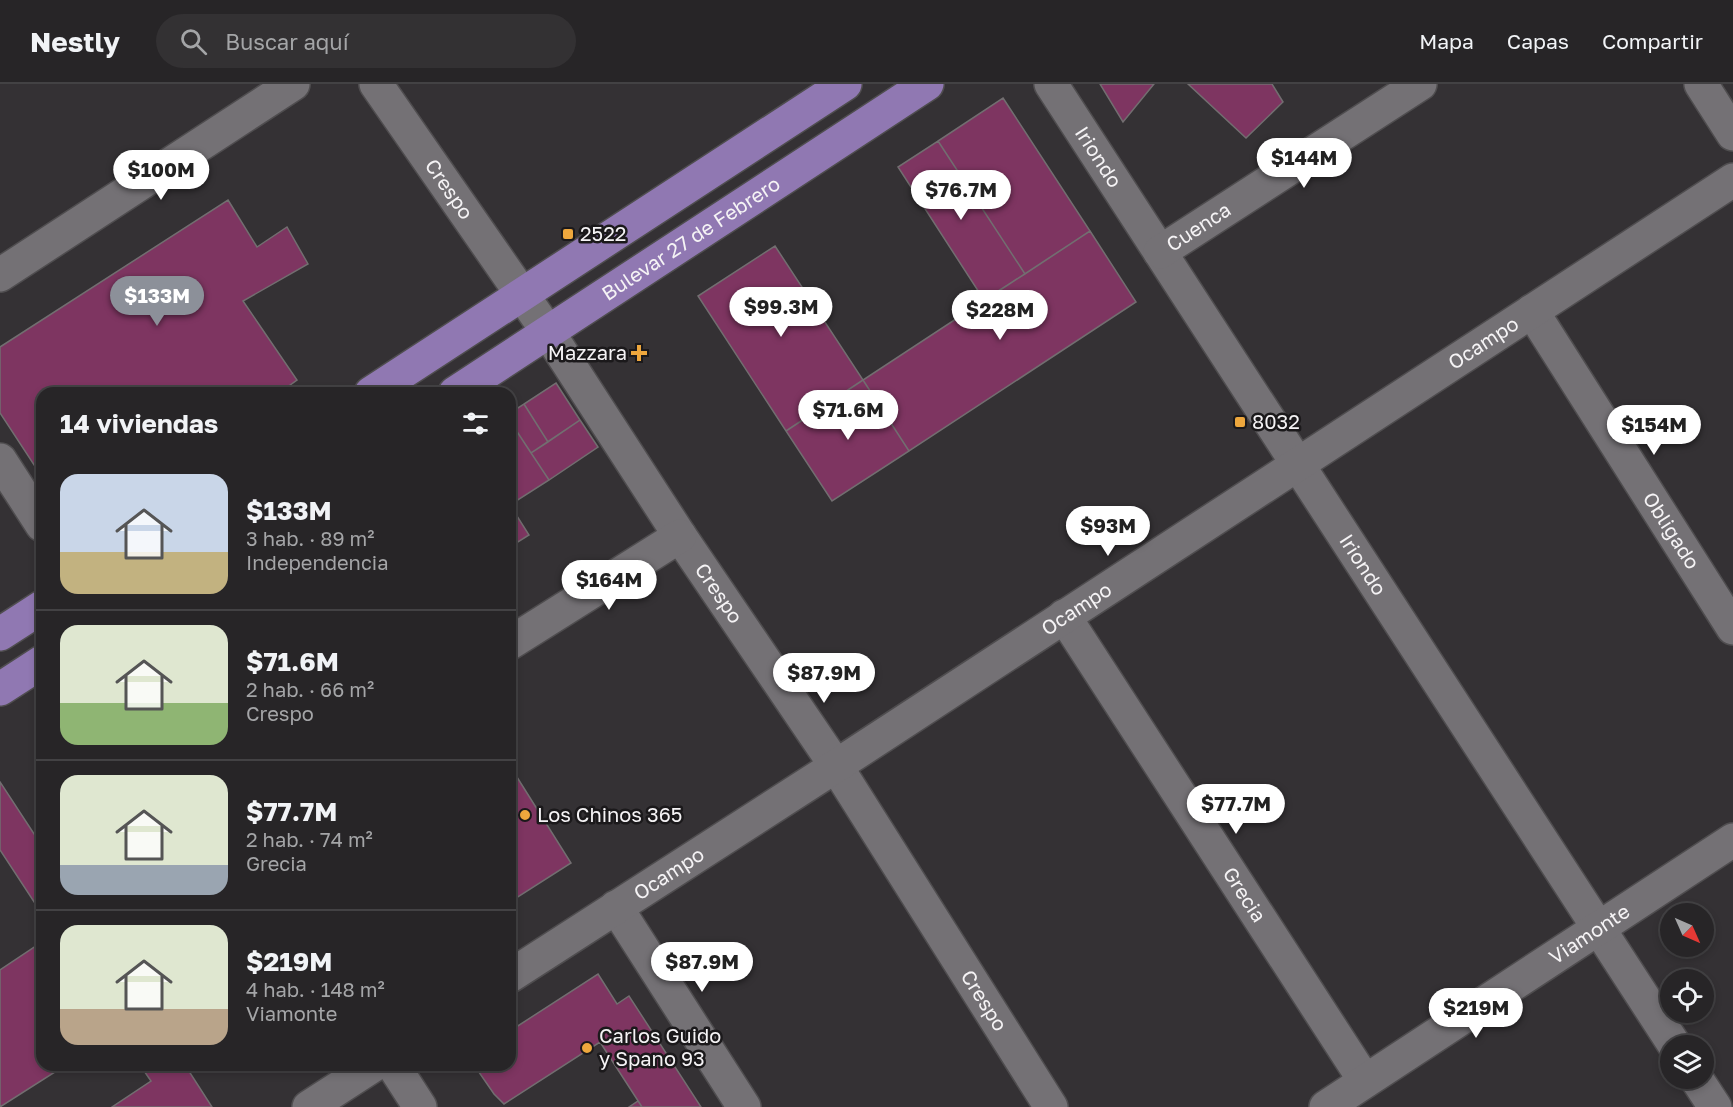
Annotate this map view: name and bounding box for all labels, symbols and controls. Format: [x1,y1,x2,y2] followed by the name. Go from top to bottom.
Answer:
[156,14,576,68] search box
[30,25,120,58] text: Nestly
[177,25,210,58] icon: search
[225,28,349,55] text: Buscar aquí
[1419,28,1474,54] text: Mapa
[1507,28,1569,54] text: Capas
[1602,28,1703,54] text: Compartir
[1071,121,1128,192] street label: Iriondo
[1262,138,1346,189] pin: $144M
[1271,145,1337,169] text: $144M
[119,150,203,201] pin: $100M
[421,154,479,223] street label: Crespo
[127,157,195,181] text: $100M
[912,170,1010,221] pin: $76.7M
[597,171,784,305] street label: Bulevar 27 de Febrero
[925,177,997,201] text: $76.7M
[1161,197,1235,256] street label: Cuenca
[580,221,626,245] place label: 2522
[561,227,575,241] marker: 2522
[115,276,199,327] pin: $133M
[124,283,190,307] text: $133M
[732,287,830,338] pin: $99.3M
[958,290,1042,341] pin: $228M
[743,294,819,318] text: $99.3M
[966,297,1034,321] text: $228M
[1443,311,1522,374] street label: Ocampo
[548,340,627,364] place label: Mazzara
[632,346,646,360] marker: Mazzara
[799,390,897,441] pin: $71.6M
[812,397,884,421] text: $71.6M
[1612,405,1696,456] pin: $154M
[459,407,492,440] icon: filters
[60,408,218,439] text: 14 viviendas
[1252,409,1300,433] place label: 8032
[1621,412,1687,436] text: $154M
[1233,415,1247,429] marker: 8032
[1639,487,1705,573] street label: Obligado
[246,495,332,526] text: $133M
[108,498,180,570] icon: home
[1072,506,1144,557] pin: $93M
[1080,513,1136,537] text: $93M
[246,526,374,550] text: 3 hab. · 89 m²
[1335,529,1392,599] street label: Iriondo
[246,550,388,574] text: Independencia
[691,558,749,627] street label: Crespo
[567,560,651,611] pin: $164M
[576,567,642,591] text: $164M
[1036,576,1116,640] street label: Ocampo
[246,646,339,677] text: $71.6M
[108,649,180,721] icon: home
[775,653,873,704] pin: $87.9M
[787,660,861,684] text: $87.9M
[246,677,374,701] text: 2 hab. · 66 m²
[246,701,314,725] text: Crespo
[1187,784,1285,835] pin: $77.7M
[1201,791,1271,815] text: $77.7M
[246,796,337,827] text: $77.7M
[108,799,180,871] icon: home
[537,802,682,826] place label: Los Chinos 365
[518,808,532,822] marker: Los Chinos 365
[246,827,373,851] text: 2 hab. · 74 m²
[629,841,708,904] street label: Ocampo
[246,851,307,875] text: Grecia
[1219,862,1272,926] street label: Grecia
[1544,898,1634,969] street label: Viamonte
[1660,903,1714,957] north arrow
[1660,903,1714,1089] map controls
[653,942,751,993] pin: $87.9M
[246,946,332,977] text: $219M
[108,949,180,1021] icon: home
[665,949,739,973] text: $87.9M
[957,965,1013,1035] street label: Crespo
[1660,969,1714,1023] button: locate
[246,977,385,1001] text: 4 hab. · 148 m²
[1434,988,1518,1039] pin: $219M
[1443,995,1509,1019] text: $219M
[246,1001,337,1025] text: Viamonte
[599,1023,721,1070] place label: Carlos Guido y Spano 93
[1660,1035,1714,1089] button: layers
[580,1041,594,1055] marker: Carlos Guido y Spano 93

